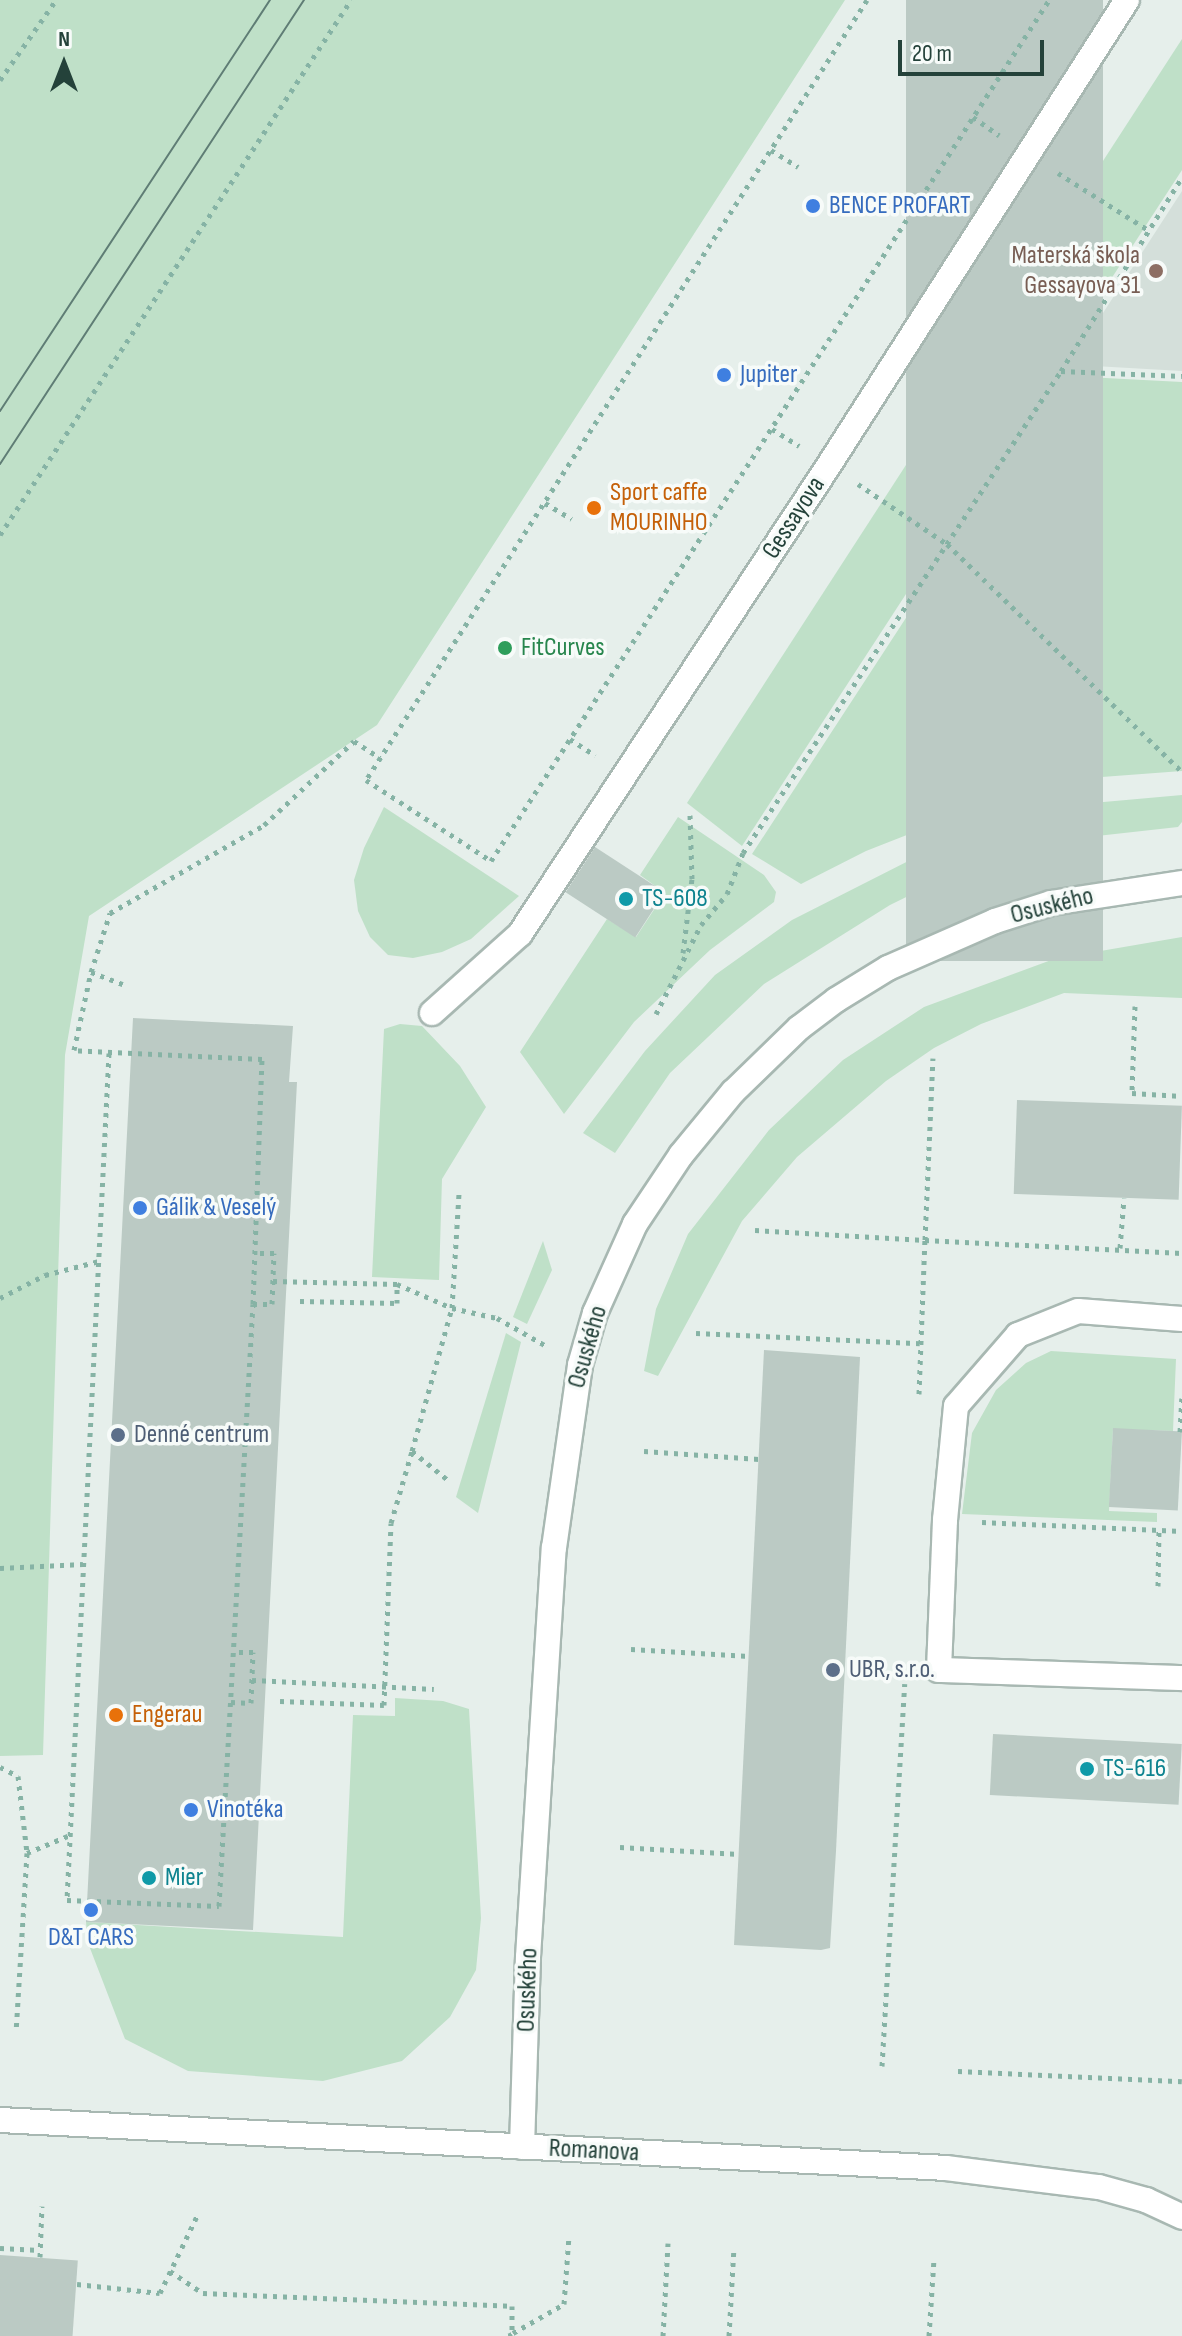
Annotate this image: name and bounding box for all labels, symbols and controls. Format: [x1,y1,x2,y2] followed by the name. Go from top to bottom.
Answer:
[24,24,104,104] north arrow
[902,24,1048,74] scale bar
[58,26,70,53] text: N
[912,39,952,68] text: 20 m
[829,190,971,222] place label: BENCE PROFART
[804,197,822,215] marker: BENCE PROFART
[1011,240,1140,302] place label: Materská škola Gessayova 31
[1147,262,1165,280] marker: Materská škola Gessayova 31
[740,359,797,391] place label: Jupiter
[715,366,733,384] marker: Jupiter
[756,471,832,565] street label: Gessayova
[610,477,708,538] place label: Sport caffe MOURINHO
[585,499,603,517] marker: Sport caffe MOURINHO
[521,632,605,664] place label: FitCurves
[496,639,514,657] marker: FitCurves
[1007,881,1097,931] street label: Osuského
[642,883,708,915] place label: TS-608
[617,890,635,908] marker: TS-608
[156,1192,276,1224] place label: Gálik & Veselý
[131,1199,149,1217] marker: Gálik & Veselý
[561,1302,615,1392] street label: Osuského
[134,1419,269,1451] place label: Denné centrum
[109,1426,127,1444] marker: Denné centrum
[849,1654,935,1686] place label: UBR, s.r.o.
[824,1661,842,1679] marker: UBR, s.r.o.
[132,1699,202,1731] place label: Engerau
[107,1706,125,1724] marker: Engerau
[1103,1753,1166,1785] place label: TS-616
[1078,1760,1096,1778] marker: TS-616
[207,1794,284,1826] place label: Vinotéka
[182,1801,200,1819] marker: Vinotéka
[165,1862,203,1894] place label: Mier
[140,1869,158,1887] marker: Mier
[82,1901,100,1919] marker: D&T CARS
[48,1922,134,1954] place label: D&T CARS
[511,1947,545,2033] street label: Osuského
[548,2133,640,2169] street label: Romanova

